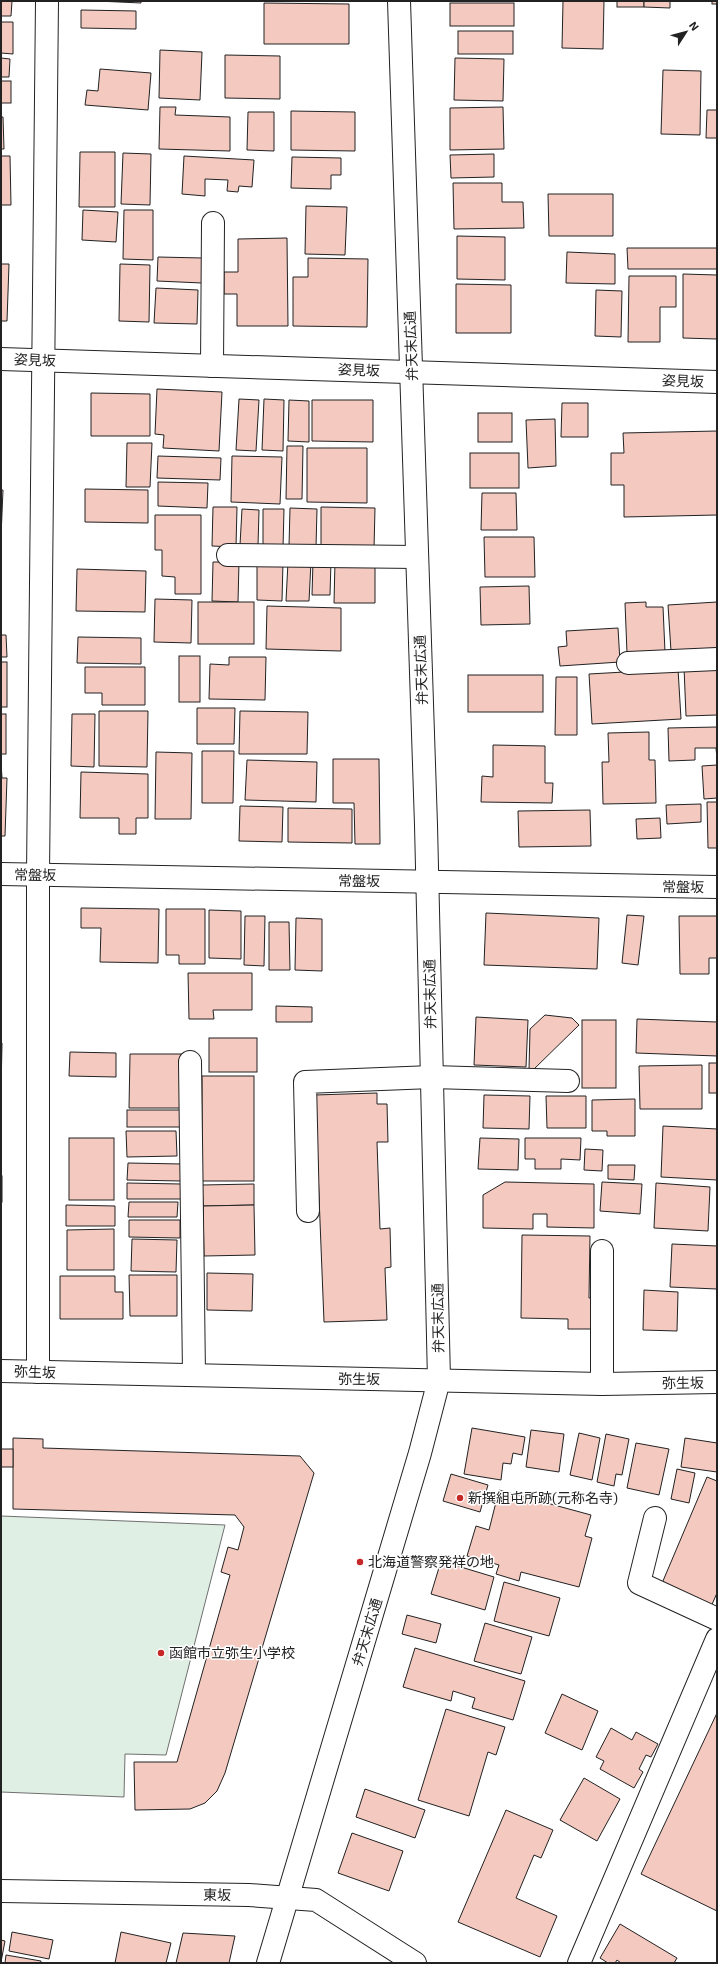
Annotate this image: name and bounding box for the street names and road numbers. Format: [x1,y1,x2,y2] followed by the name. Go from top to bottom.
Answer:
[401,311,420,381] street label: 弁天末広通
[14,350,56,369] street label: 姿見坂
[338,360,380,379] street label: 姿見坂
[662,371,704,390] street label: 姿見坂
[411,635,430,705] street label: 弁天末広通
[14,866,56,883] street label: 常盤坂
[338,872,380,889] street label: 常盤坂
[662,878,704,895] street label: 常盤坂
[420,959,439,1029] street label: 弁天末広通
[428,1283,447,1353] street label: 弁天末広通
[14,1362,56,1381] street label: 弥生坂
[338,1370,380,1387] street label: 弥生坂
[662,1374,704,1391] street label: 弥生坂
[348,1596,385,1668] street label: 弁天末広通
[203,1886,231,1903] street label: 東坂

